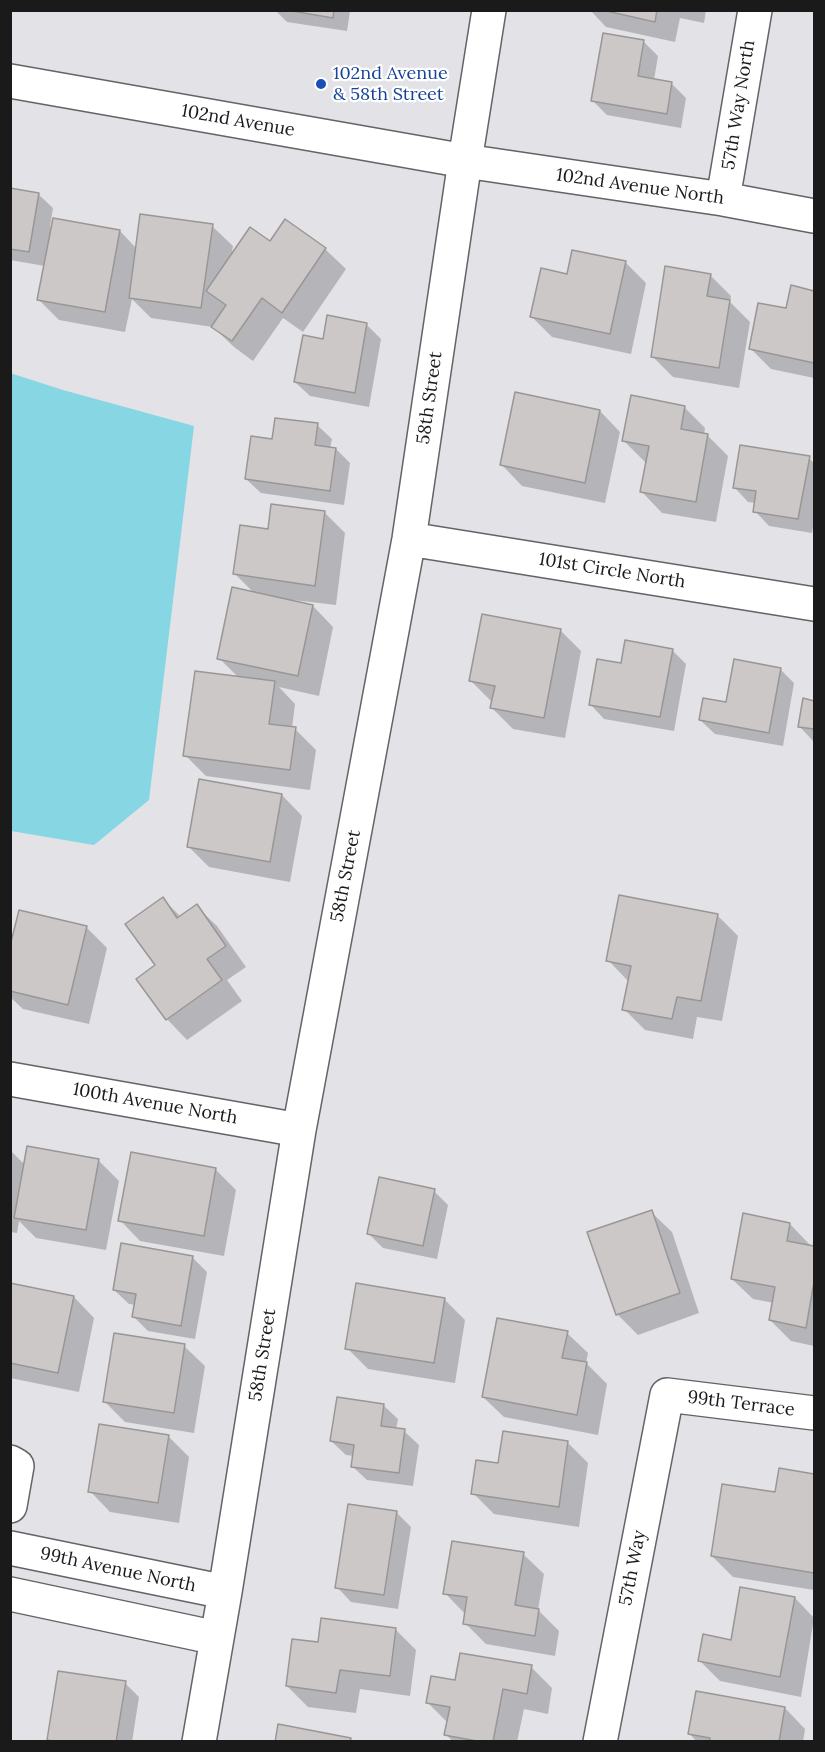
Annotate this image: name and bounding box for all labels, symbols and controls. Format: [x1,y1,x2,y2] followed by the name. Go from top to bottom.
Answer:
[718,39,760,171] street label: 57th Way North
[333,63,448,106] place label: 102nd Avenue & 58th Street
[314,77,328,91] marker: 102nd Avenue & 58th Street
[180,100,296,142] street label: 102nd Avenue
[555,165,725,209] street label: 102nd Avenue North
[413,350,447,446] street label: 58th Street
[537,549,687,593] street label: 101st Circle North
[326,828,366,924] street label: 58th Street
[71,1079,239,1129] street label: 100th Avenue North
[245,1307,281,1403] street label: 58th Street
[686,1387,796,1421] street label: 99th Terrace
[615,1528,651,1608] street label: 57th Way
[38,1543,198,1597] street label: 99th Avenue North

